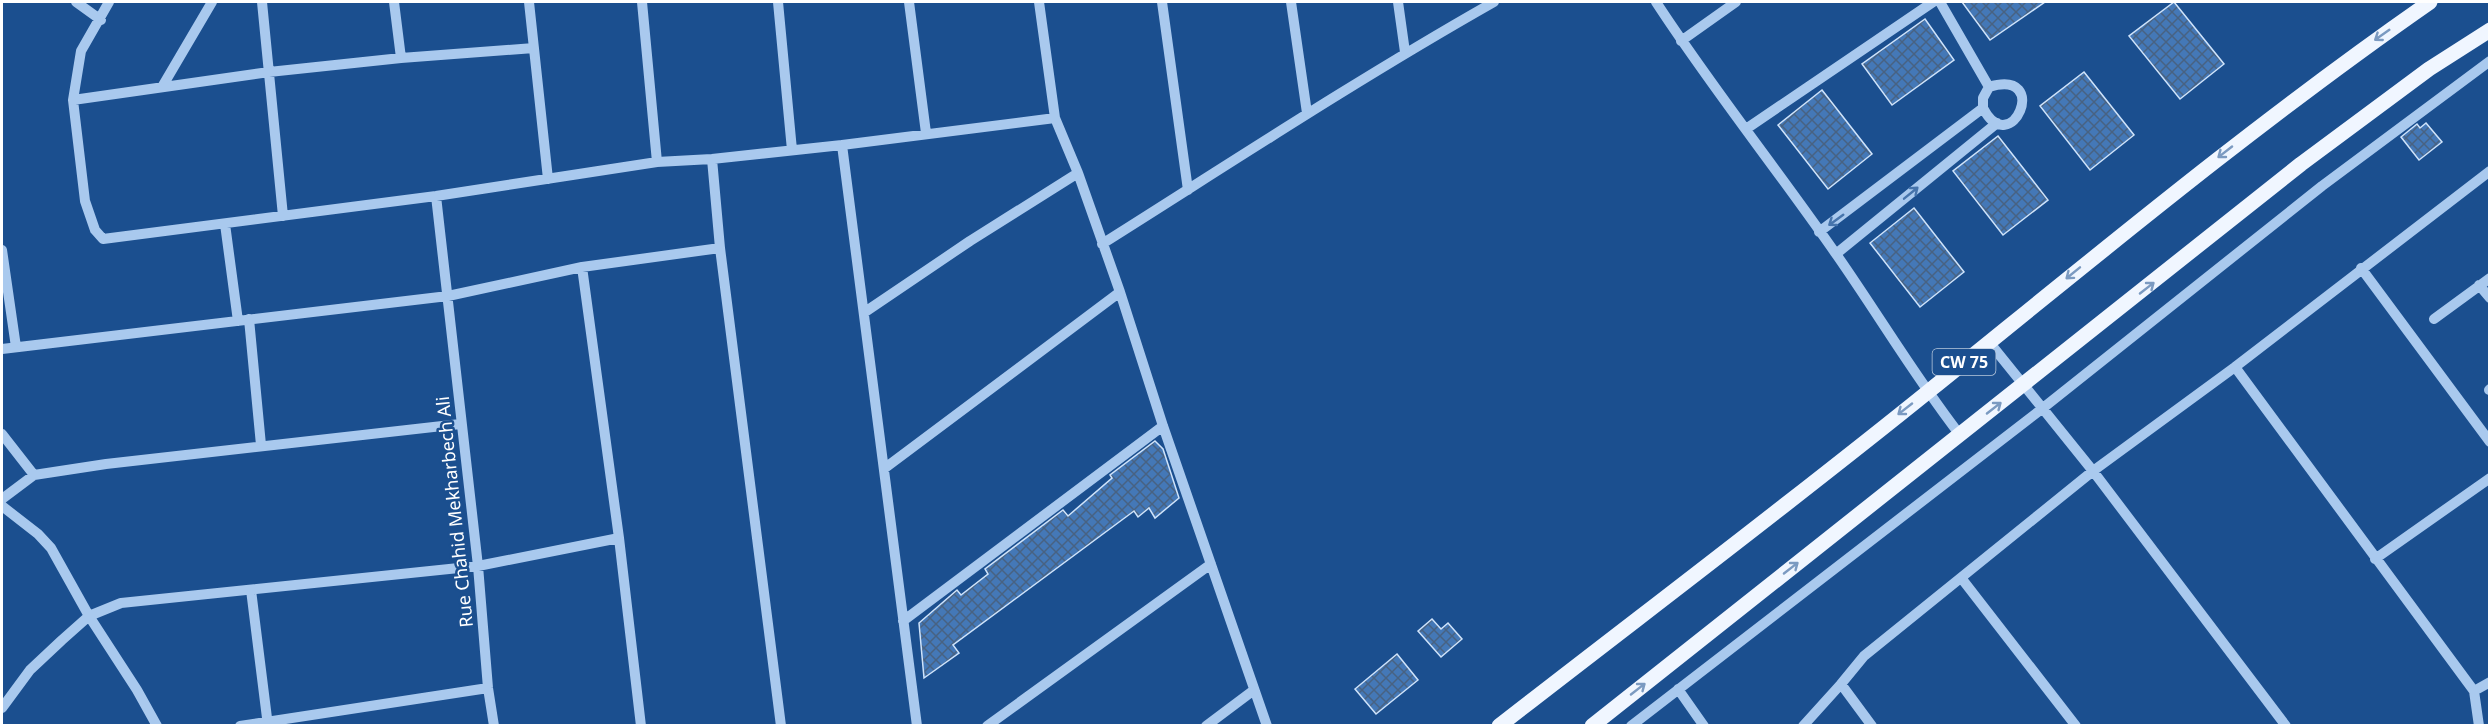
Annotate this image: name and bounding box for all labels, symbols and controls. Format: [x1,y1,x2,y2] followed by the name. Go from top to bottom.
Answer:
[2374,29,2390,41] one-way arrow
[2218,145,2234,158] one-way arrow
[1903,186,1919,199] one-way arrow
[1828,214,1844,226] one-way arrow
[2065,267,2081,280] one-way arrow
[2139,281,2155,294] one-way arrow
[1932,349,1996,375] road number: CW 75
[430,395,478,629] street label: Rue Chahid Mekharbech Ali
[1985,402,2001,415] one-way arrow
[1898,403,1914,416] one-way arrow
[1783,562,1799,575] one-way arrow
[1630,683,1646,696] one-way arrow

